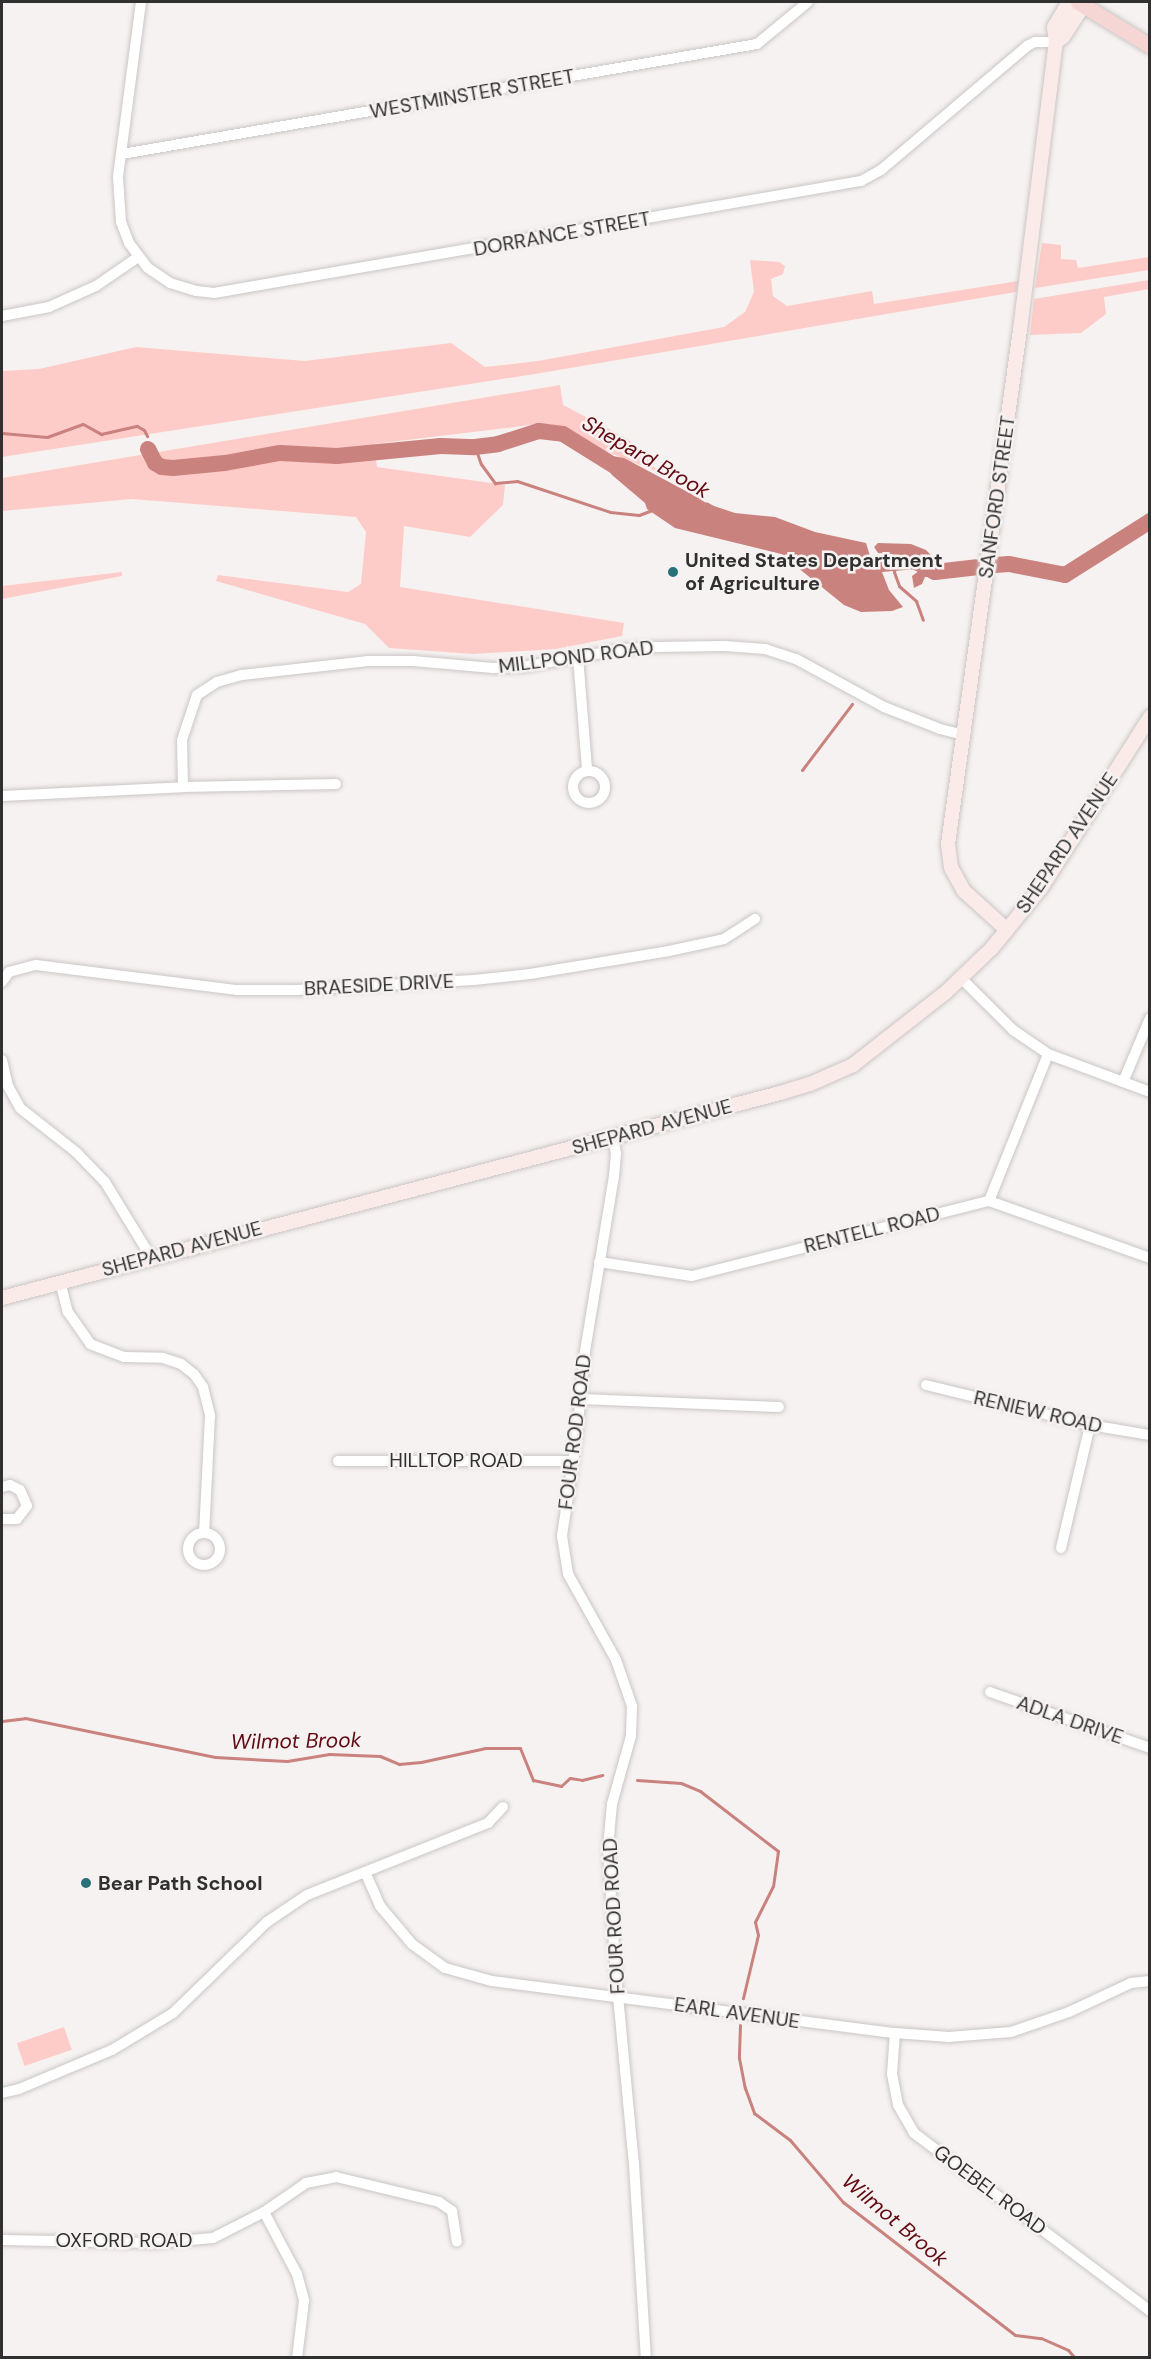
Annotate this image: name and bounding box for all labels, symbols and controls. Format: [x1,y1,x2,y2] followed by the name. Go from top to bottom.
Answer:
[368,64,576,124] street label: WESTMINSTER STREET
[472,207,652,261] street label: DORRANCE STREET
[578,410,714,504] water label: Shepard Brook
[974,414,1020,580] street label: SANFORD STREET
[685,548,943,595] place label: United States Department of Agriculture
[666,565,680,579] marker: United States Department of Agriculture
[497,636,655,678] street label: MILLPOND ROAD
[1011,768,1123,918] street label: SHEPARD AVENUE
[303,969,455,1001] street label: BRAESIDE DRIVE
[569,1094,735,1160] street label: SHEPARD AVENUE
[802,1202,942,1258] street label: RENTELL ROAD
[99,1216,265,1282] street label: SHEPARD AVENUE
[554,1353,596,1511] street label: FOUR ROD ROAD
[971,1386,1105,1438] street label: RENIEW ROAD
[389,1448,523,1472] street label: HILLTOP ROAD
[1014,1691,1126,1749] street label: ADLA DRIVE
[230,1727,362,1755] water label: Wilmot Brook
[598,1837,630,1995] street label: FOUR ROD ROAD
[98,1871,263,1895] place label: Bear Path School
[79,1876,93,1890] marker: Bear Path School
[673,1992,801,2034] street label: EARL AVENUE
[929,2140,1051,2240] street label: GOEBEL ROAD
[837,2168,953,2272] water label: Wilmot Brook
[55,2228,193,2252] street label: OXFORD ROAD

